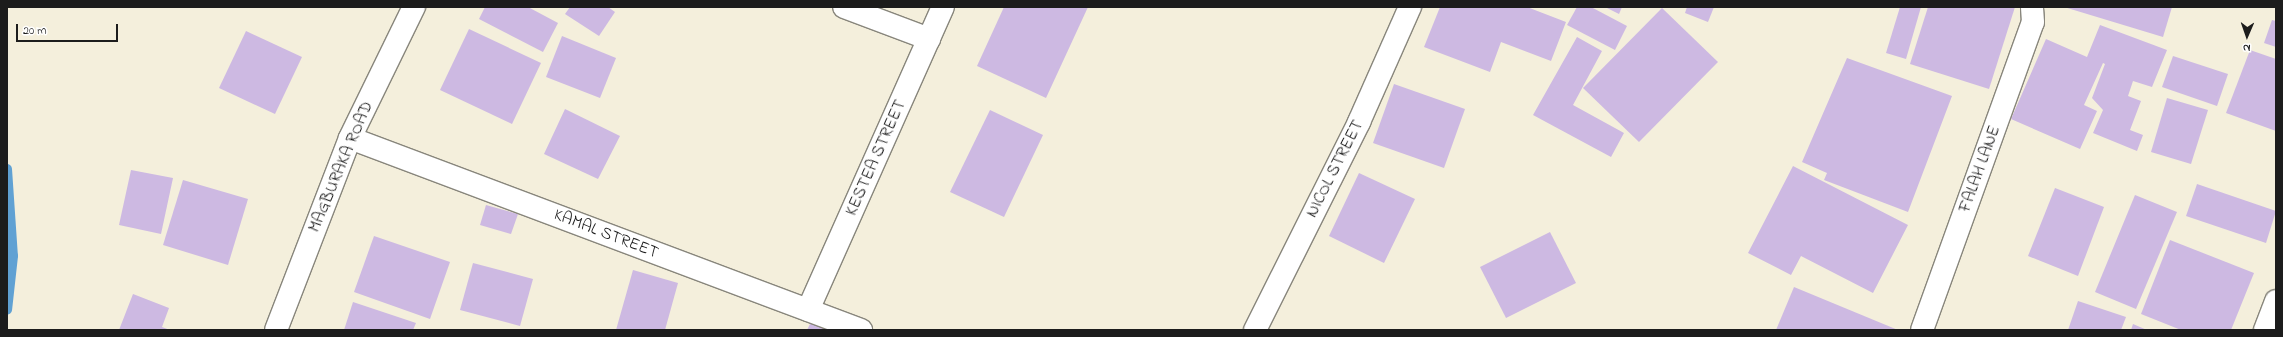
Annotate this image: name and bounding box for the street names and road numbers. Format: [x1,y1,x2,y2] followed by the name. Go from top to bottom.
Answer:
[841,97,911,219] street label: KESTEA STREET
[304,99,378,235] street label: MAGBURAKA ROAD
[1302,117,1368,221] street label: NICOL STREET
[1955,123,2005,215] street label: FALAH LANE
[551,205,661,263] street label: KAMAL STREET

